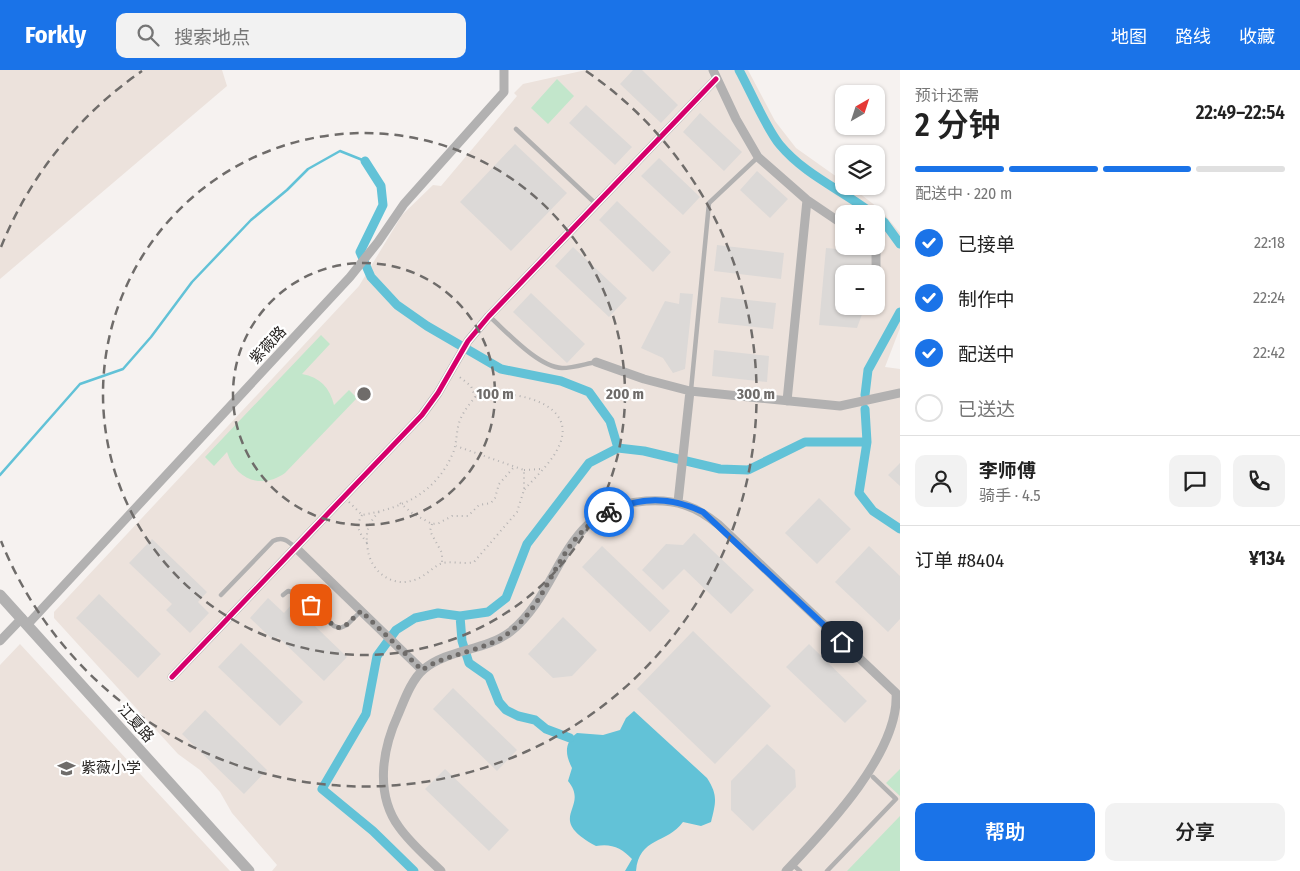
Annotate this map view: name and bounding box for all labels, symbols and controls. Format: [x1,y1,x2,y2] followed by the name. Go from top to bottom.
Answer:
[116,13,466,58] search box
[25,21,86,49] text: Forkly
[134,21,162,49] icon: search
[174,26,250,49] text: 搜索地点
[1111,26,1147,48] text: 地图
[1175,26,1211,48] text: 路线
[1239,26,1275,48] text: 收藏
[835,85,885,135] north arrow
[835,85,885,315] map controls
[915,86,979,105] text: 预计还需
[1196,101,1285,124] text: 22:49–22:54
[915,106,1001,144] text: 2 分钟
[835,145,885,195] button: layers
[915,184,1012,203] text: 配送中 · 220 m
[835,205,885,255] button: +
[915,229,943,257] icon: check
[958,233,1015,256] text: 已接单
[1254,233,1285,252] text: 22:18
[835,265,885,315] button: −
[915,284,943,312] icon: check
[958,288,1015,311] text: 制作中
[1253,288,1285,307] text: 22:24
[246,322,290,368] street label: 紫薇路
[915,339,943,367] icon: check
[958,343,1015,366] text: 配送中
[1253,343,1285,362] text: 22:42
[355,385,373,403] centre of rings
[476,385,514,403] text: 100 m
[605,385,644,403] text: 200 m
[736,385,775,403] text: 300 m
[958,398,1015,421] text: 已送达
[915,455,967,507] button: person
[1169,455,1221,507] button: chat
[1233,455,1285,507] button: phone
[979,459,1036,482] text: 李师傅
[979,486,1041,505] text: 骑手 · 4.5
[584,487,634,537] courier
[595,498,623,526] icon: bike
[1249,547,1285,570] text: ¥134
[915,549,1004,572] text: 订单 #8404
[290,584,332,626] pin
[297,591,325,619] icon: bag
[821,621,863,663] pin
[828,628,856,656] icon: home
[114,700,158,746] street label: 江夏路
[57,758,77,778] school or university icon: 紫薇小学
[81,759,141,777] place label: 紫薇小学
[915,803,1095,861] button: 帮助
[1105,803,1285,861] button: 分享

